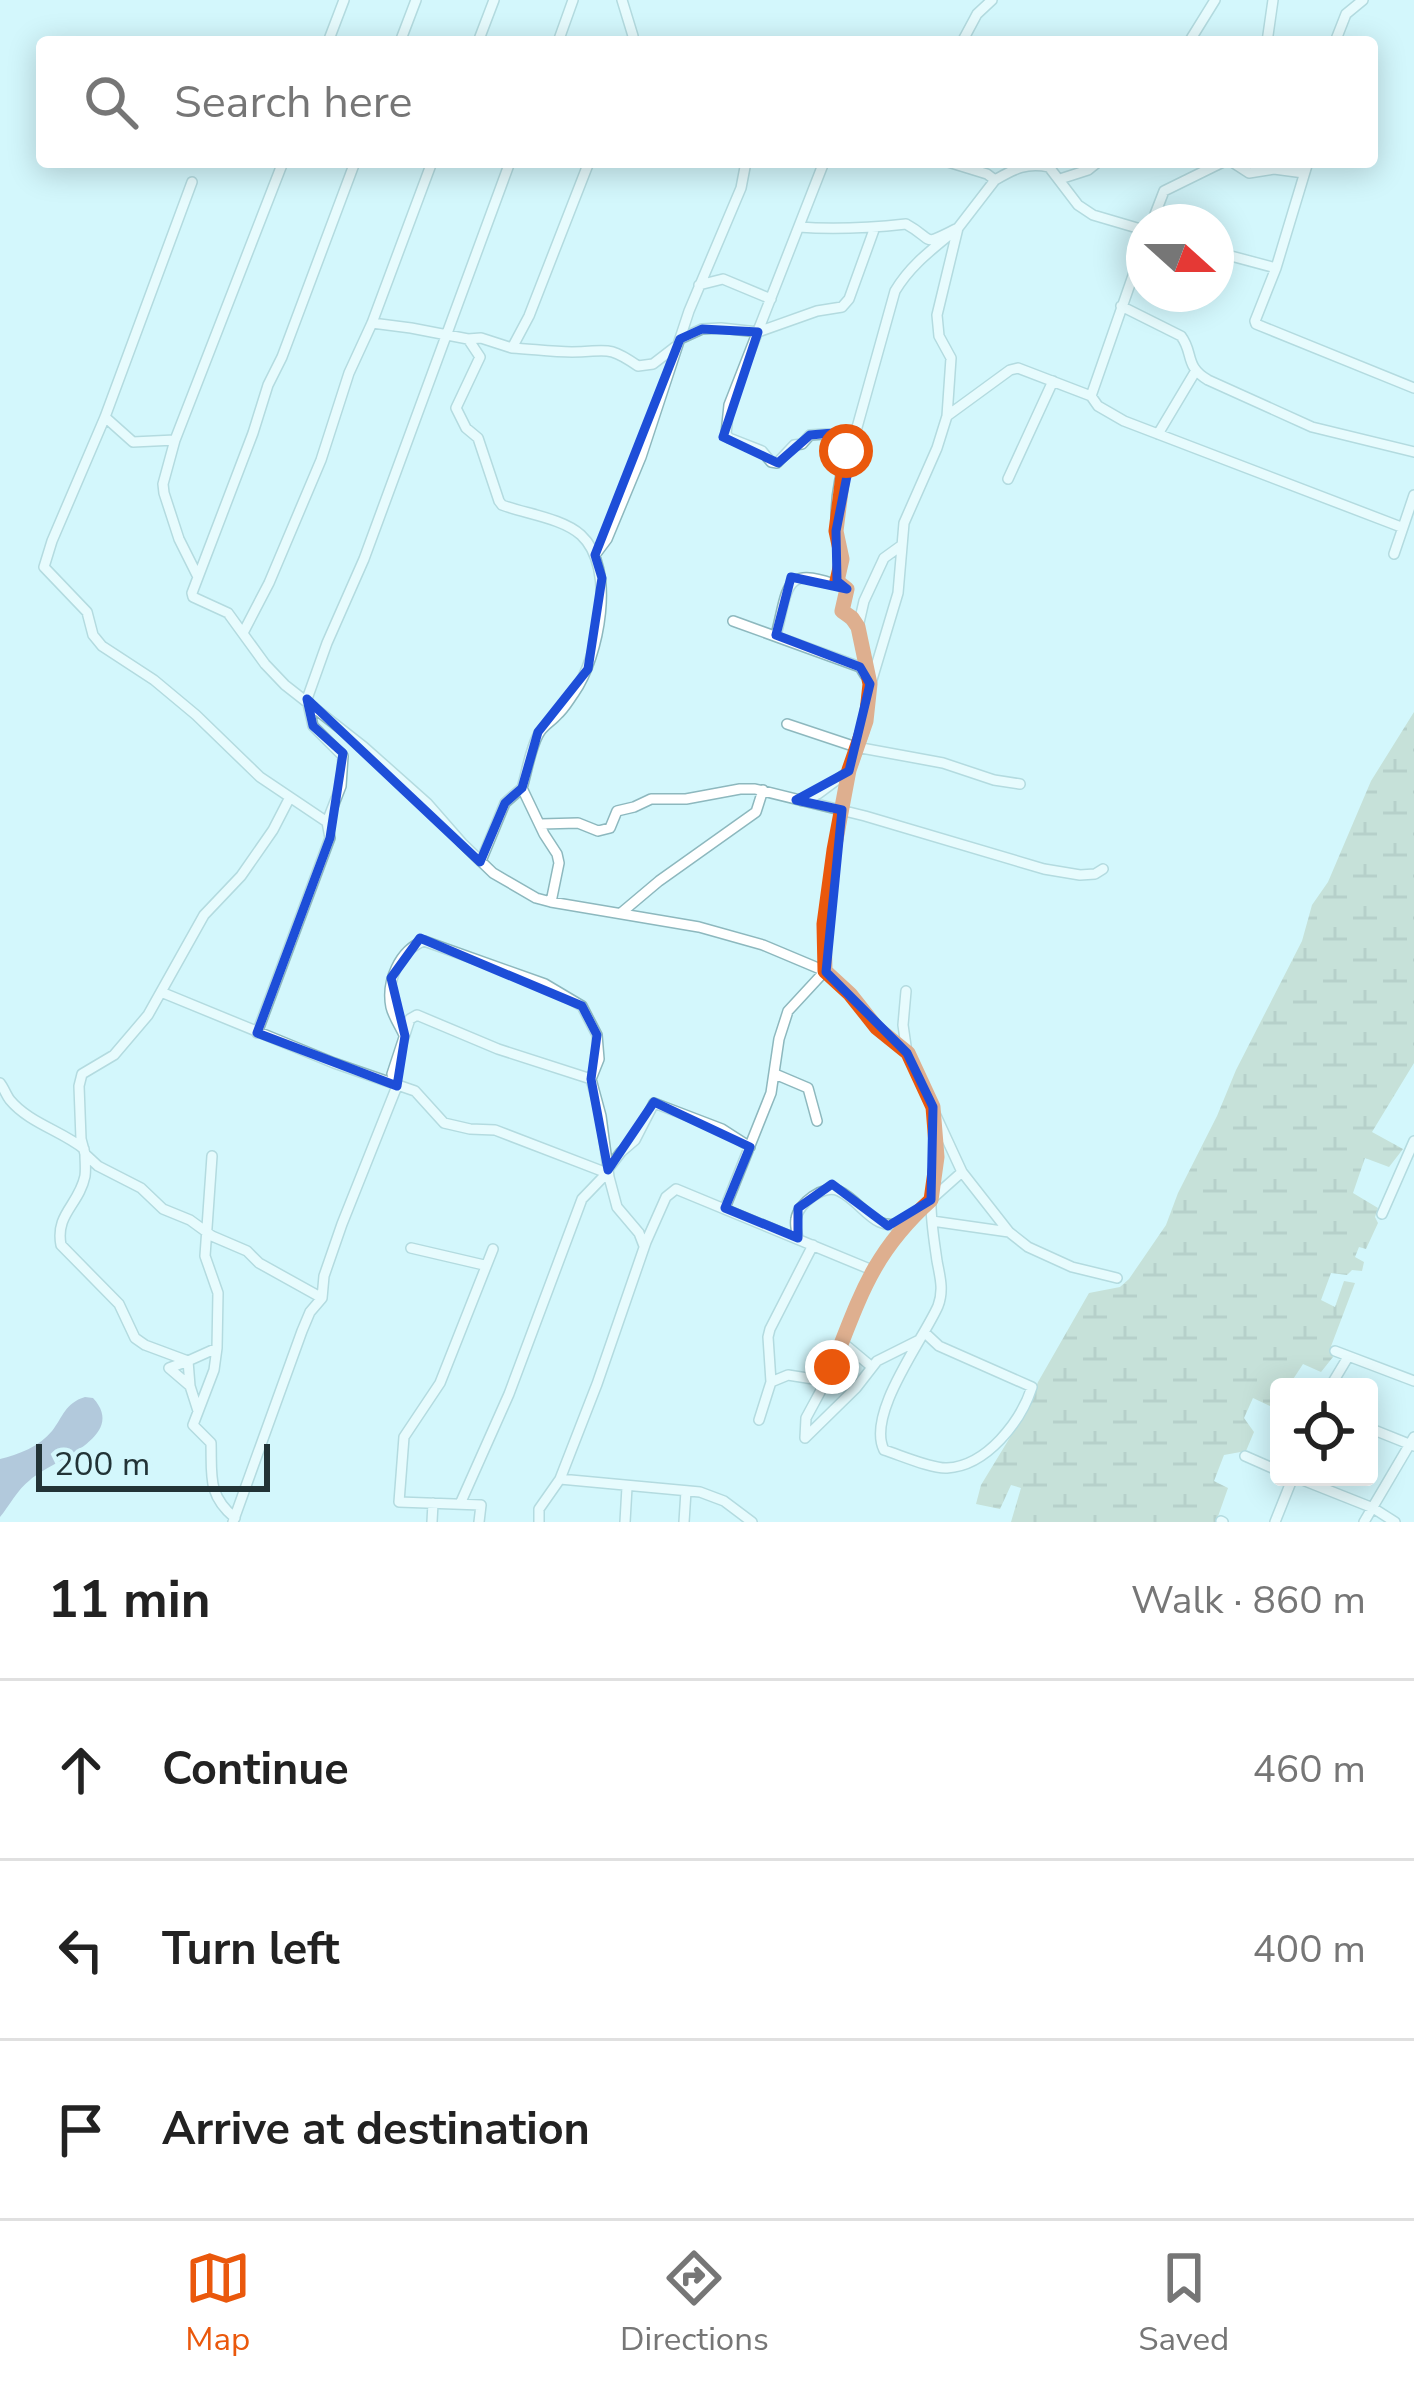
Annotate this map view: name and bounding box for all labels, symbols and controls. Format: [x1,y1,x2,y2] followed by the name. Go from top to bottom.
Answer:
[36,36,1378,168] search box
[78,69,144,135] icon: search
[174,72,413,133] text: Search here
[1126,204,1234,312] north arrow
[819,424,873,478] route start
[805,1340,859,1394] route end
[1270,1378,1378,1486] map controls
[1270,1378,1378,1486] button: locate
[36,1438,270,1491] scale bar
[54,1442,150,1487] text: 200 m
[48,1565,211,1635] text: 11 min
[1131,1574,1366,1627] text: Walk · 860 m
[48,1737,114,1803] icon: ahead
[162,1739,349,1800] text: Continue
[1252,1743,1366,1796] text: 460 m
[48,1917,114,1983] icon: left
[162,1919,340,1980] text: Turn left
[1252,1923,1366,1976] text: 400 m
[48,2097,114,2163] icon: arrive
[162,2099,590,2160] text: Arrive at destination
[185,2245,251,2362] tab: Map
[620,2245,769,2362] tab: Directions
[1138,2245,1229,2362] tab: Saved

